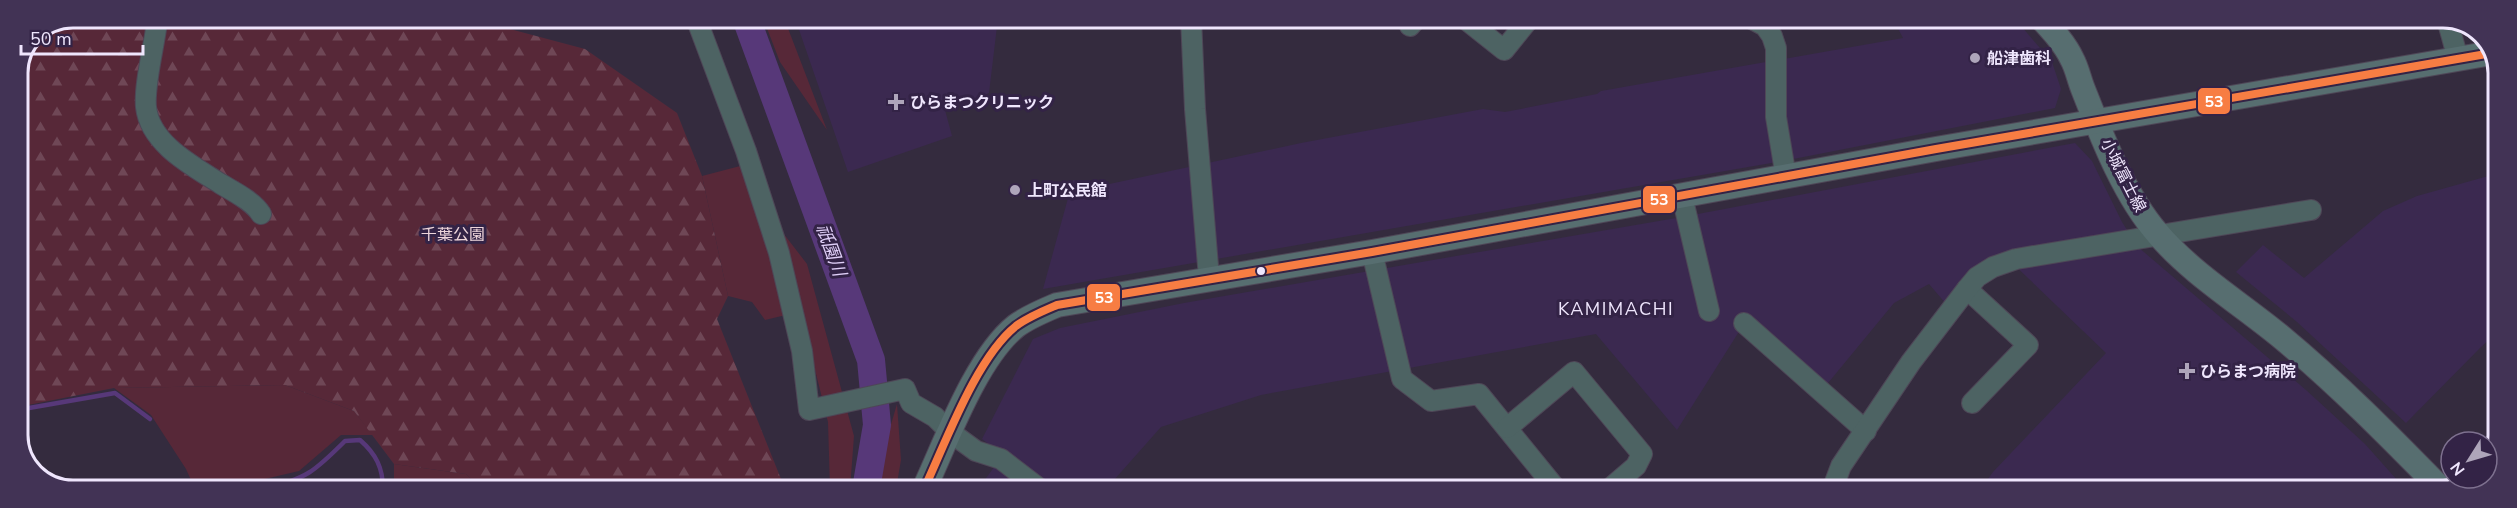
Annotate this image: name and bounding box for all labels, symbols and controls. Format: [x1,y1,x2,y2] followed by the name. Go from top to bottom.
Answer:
[21,18,142,56] scale bar
[30,27,72,51] text: 50 m
[1987,48,2051,70] place label: 船津歯科
[1968,51,1982,65] marker: 船津歯科
[2197,87,2231,115] line badge: 53
[2204,91,2224,113] text: 53
[910,92,1054,114] place label: ひらまつクリニック
[887,93,905,111] marker: ひらまつクリニック
[2095,135,2151,216] street label: 小城富士線
[1027,180,1107,202] place label: 上町公民館
[1008,183,1022,197] marker: 上町公民館
[1642,185,1676,214] line badge: 53
[1649,189,1669,211] text: 53
[810,221,852,281] water label: 祇園川
[421,224,485,246] park label: 千葉公園
[1255,265,1267,277] unlabelled marker
[1086,283,1121,312] line badge: 53
[1094,287,1114,309] text: 53
[1558,297,1674,321] district label: KAMIMACHI
[2200,361,2296,383] place label: ひらまつ病院
[2178,362,2196,380] marker: ひらまつ病院
[2439,430,2499,490] north arrow
[2445,457,2470,480] text: N

